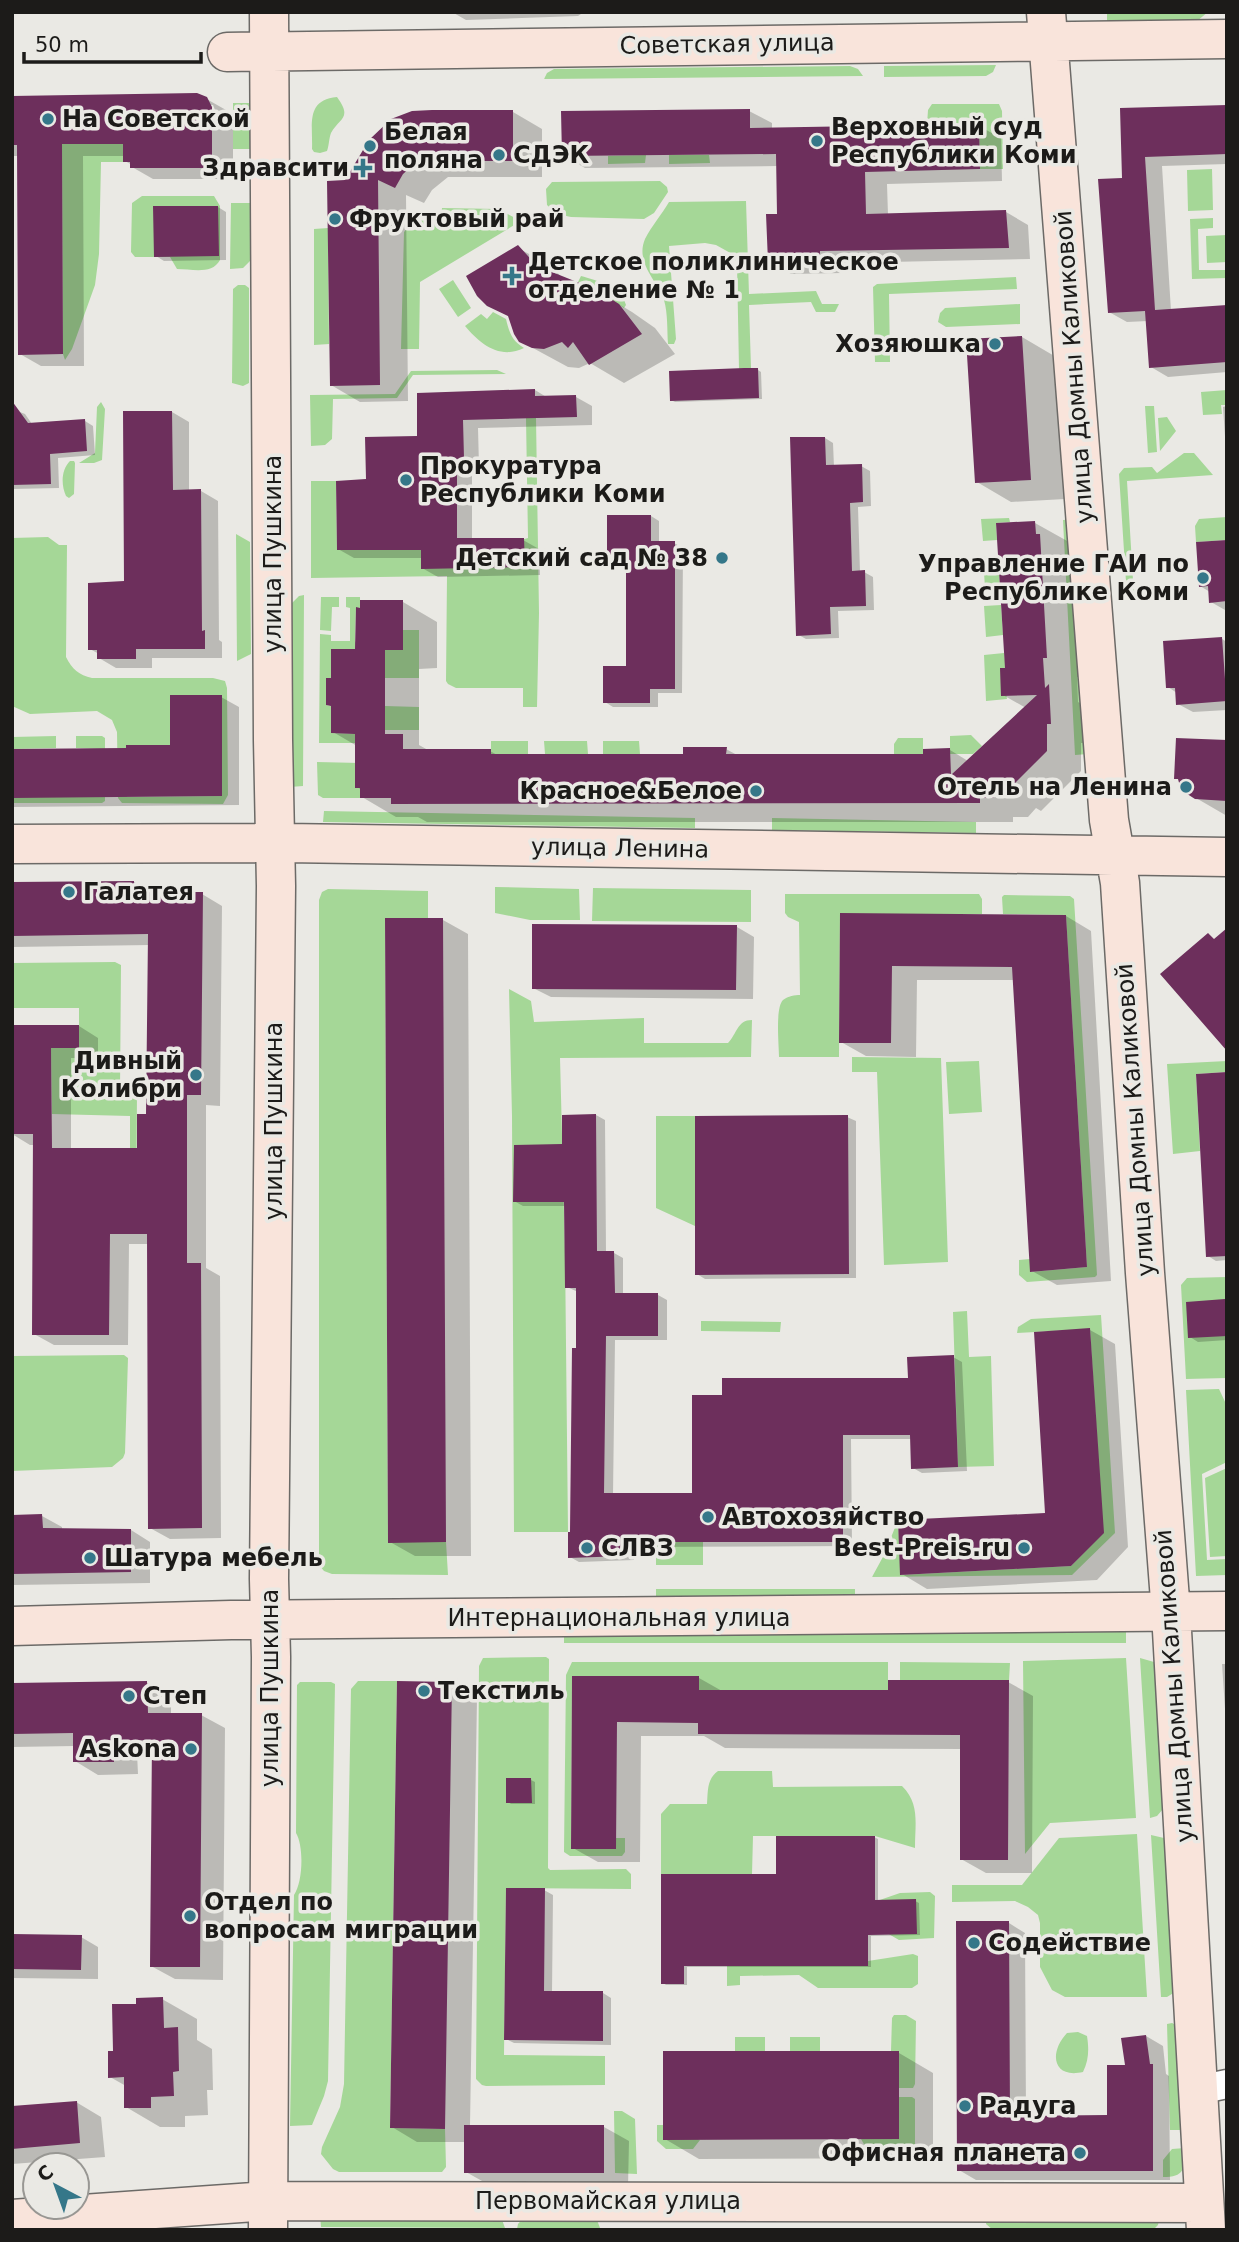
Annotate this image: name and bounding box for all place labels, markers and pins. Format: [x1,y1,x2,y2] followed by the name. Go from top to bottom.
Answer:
[62,105,250,133] place label: На Советской
[40,111,56,127] marker: На Советской
[831,113,1076,169] place label: Верховный суд Республики Коми
[384,118,483,174] place label: Белая поляна
[809,133,825,149] marker: Верховный суд Республики Коми
[362,138,378,154] marker: Белая поляна
[513,141,590,169] place label: СДЭК
[491,147,507,163] marker: СДЭК
[202,154,349,182] place label: Здравсити
[355,160,371,176] marker: Здравсити
[349,205,565,233] place label: Фруктовый рай
[327,211,343,227] marker: Фруктовый рай
[528,248,899,304] place label: Детское поликлиническое отделение № 1
[502,266,522,286] marker: Детское поликлиническое отделение № 1
[835,330,981,358] place label: Хозяюшка
[987,336,1003,352] marker: Хозяюшка
[420,452,665,508] place label: Прокуратура Республики Коми
[398,472,414,488] marker: Прокуратура Республики Коми
[455,544,708,572] place label: Детский сад № 38
[714,550,730,566] marker: Детский сад № 38
[918,550,1189,606] place label: Управление ГАИ по Республике Коми
[1195,570,1211,586] marker: Управление ГАИ по Республике Коми
[937,773,1172,801] place label: Отель на Ленина
[520,777,742,805] place label: Красное&Белое
[1178,779,1194,795] marker: Отель на Ленина
[748,783,764,799] marker: Красное&Белое
[83,878,194,906] place label: Галатея
[61,884,77,900] marker: Галатея
[61,1047,182,1103] place label: Дивный Колибри
[188,1067,204,1083] marker: Дивный Колибри
[722,1503,924,1531] place label: Автохозяйство
[700,1509,716,1525] marker: Автохозяйство
[601,1534,674,1562] place label: СЛВЗ
[833,1534,1010,1562] place label: Best-Preis.ru
[579,1540,595,1556] marker: СЛВЗ
[1016,1540,1032,1556] marker: Best-Preis.ru
[104,1544,323,1572] place label: Шатура мебель
[82,1550,98,1566] marker: Шатура мебель
[438,1677,565,1705] place label: Текстиль
[143,1682,207,1710] place label: Степ
[416,1683,432,1699] marker: Текстиль
[121,1688,137,1704] marker: Степ
[79,1735,177,1763] place label: Askona
[183,1741,199,1757] marker: Askona
[204,1888,478,1944] place label: Отдел по вопросам миграции
[182,1908,198,1924] marker: Отдел по вопросам миграции
[988,1929,1151,1957] place label: Содействие
[966,1935,982,1951] marker: Содействие
[979,2092,1077,2120] place label: Радуга
[957,2098,973,2114] marker: Радуга
[821,2139,1066,2167] place label: Офисная планета
[1072,2145,1088,2161] marker: Офисная планета

